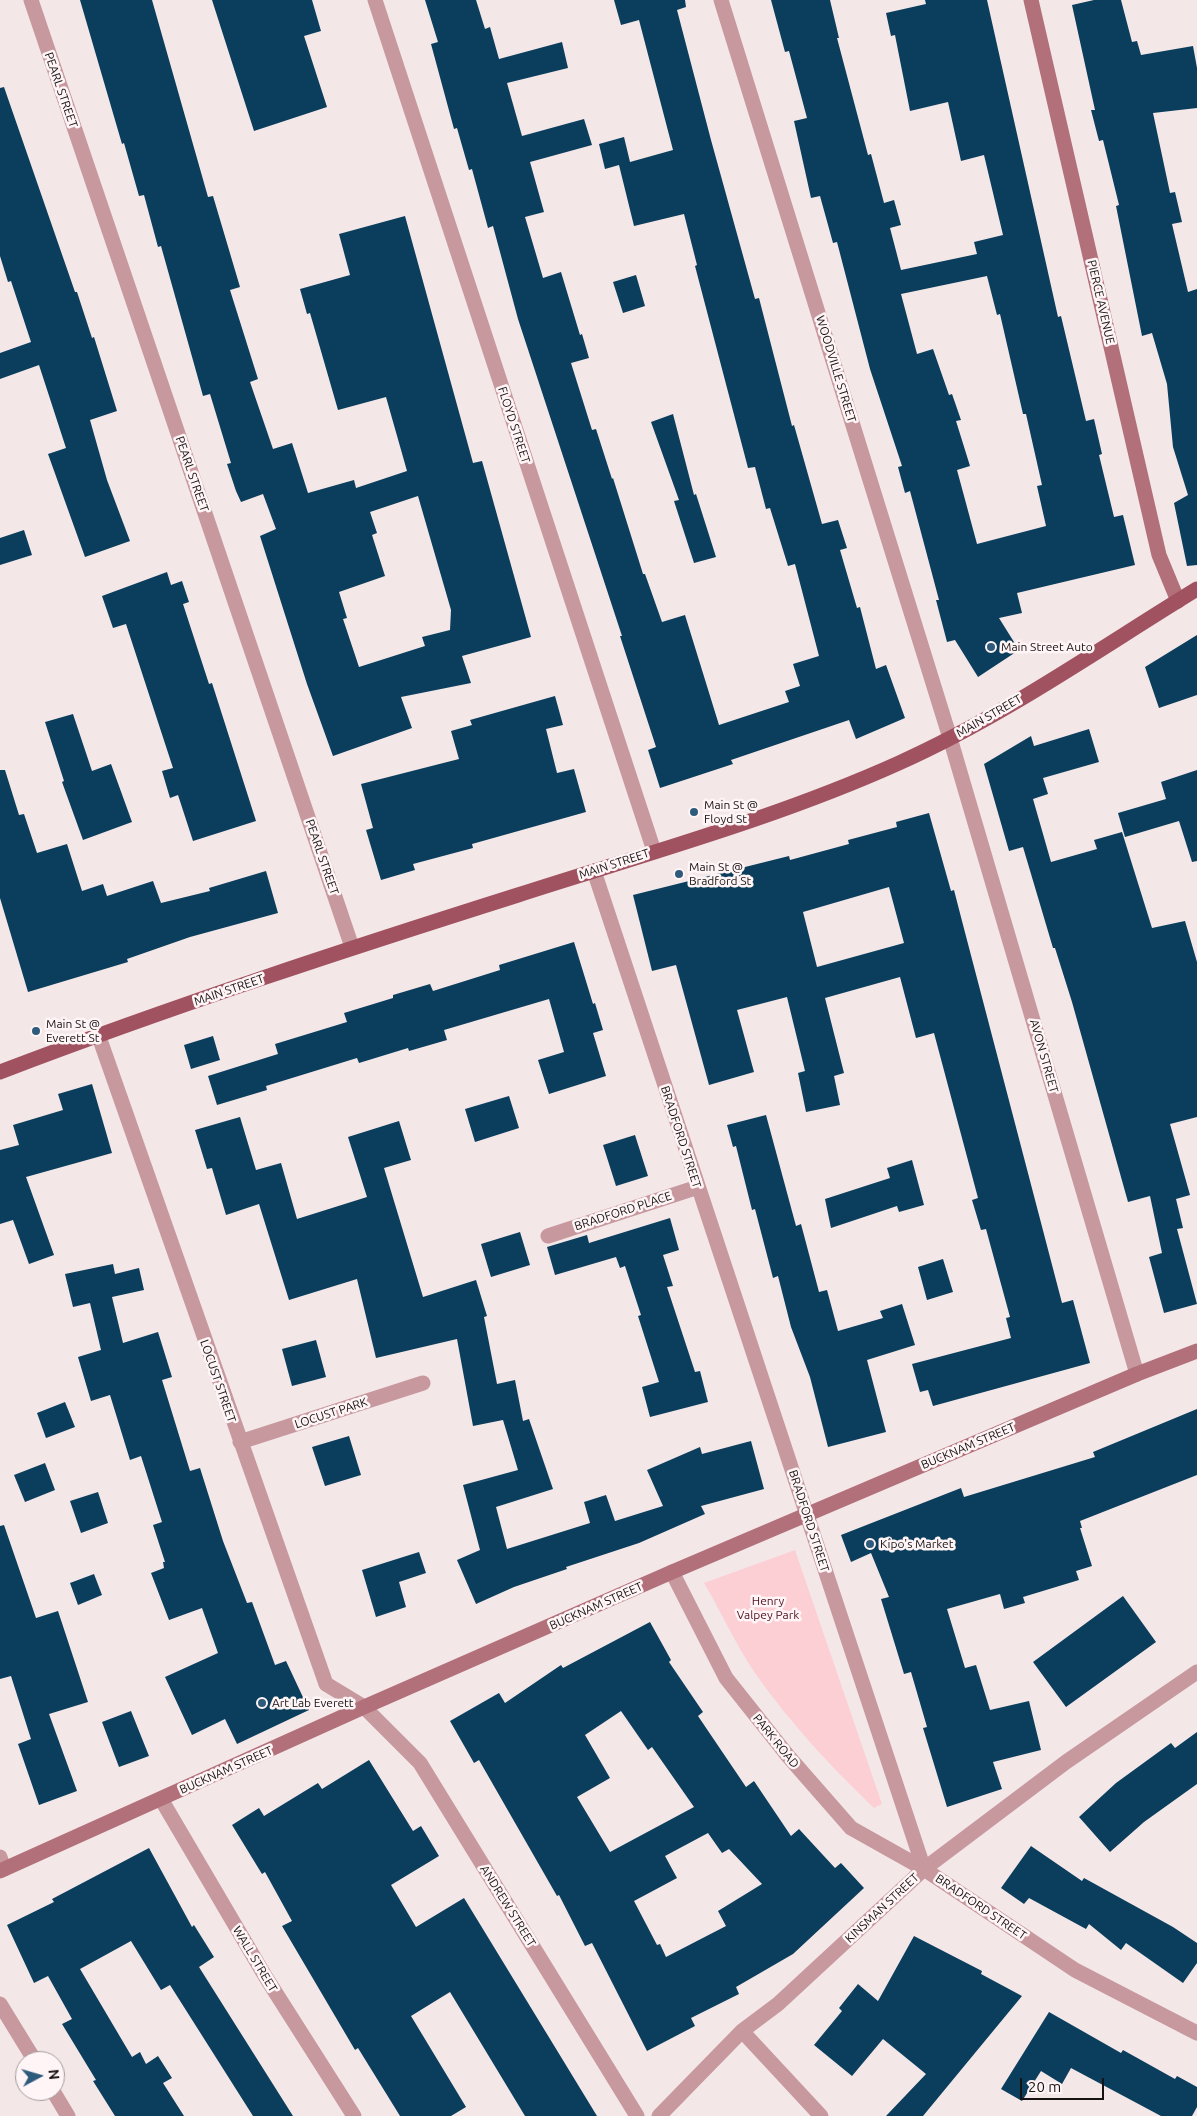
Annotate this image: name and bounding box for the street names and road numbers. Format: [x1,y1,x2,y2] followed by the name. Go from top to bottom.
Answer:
[41,50,81,130] street label: PEARL STREET
[1084,258,1118,346] street label: PIERCE AVENUE
[813,314,859,424] street label: WOODVILLE STREET
[495,385,533,465] street label: FLOYD STREET
[172,434,212,514] street label: PEARL STREET
[954,691,1024,741] street label: MAIN STREET
[302,817,342,897] street label: PEARL STREET
[577,846,651,882] street label: MAIN STREET
[192,971,266,1009] street label: MAIN STREET
[1027,1018,1061,1094] street label: AVON STREET
[658,1084,704,1190] street label: BRADFORD STREET
[573,1188,673,1234] street label: BRADFORD PLACE
[197,1338,239,1424] street label: LOCUST STREET
[293,1394,369,1432] street label: LOCUST PARK
[919,1420,1017,1472] street label: BUCKNAM STREET
[786,1468,832,1574] street label: BRADFORD STREET
[547,1579,645,1633] street label: BUCKNAM STREET
[750,1711,802,1771] street label: PARK ROAD
[177,1743,275,1797] street label: BUCKNAM STREET
[477,1863,539,1949] street label: ANDREW STREET
[842,1870,922,1946] street label: KINSMAN STREET
[933,1871,1029,1943] street label: BRADFORD STREET
[230,1923,280,1995] street label: WALL STREET

